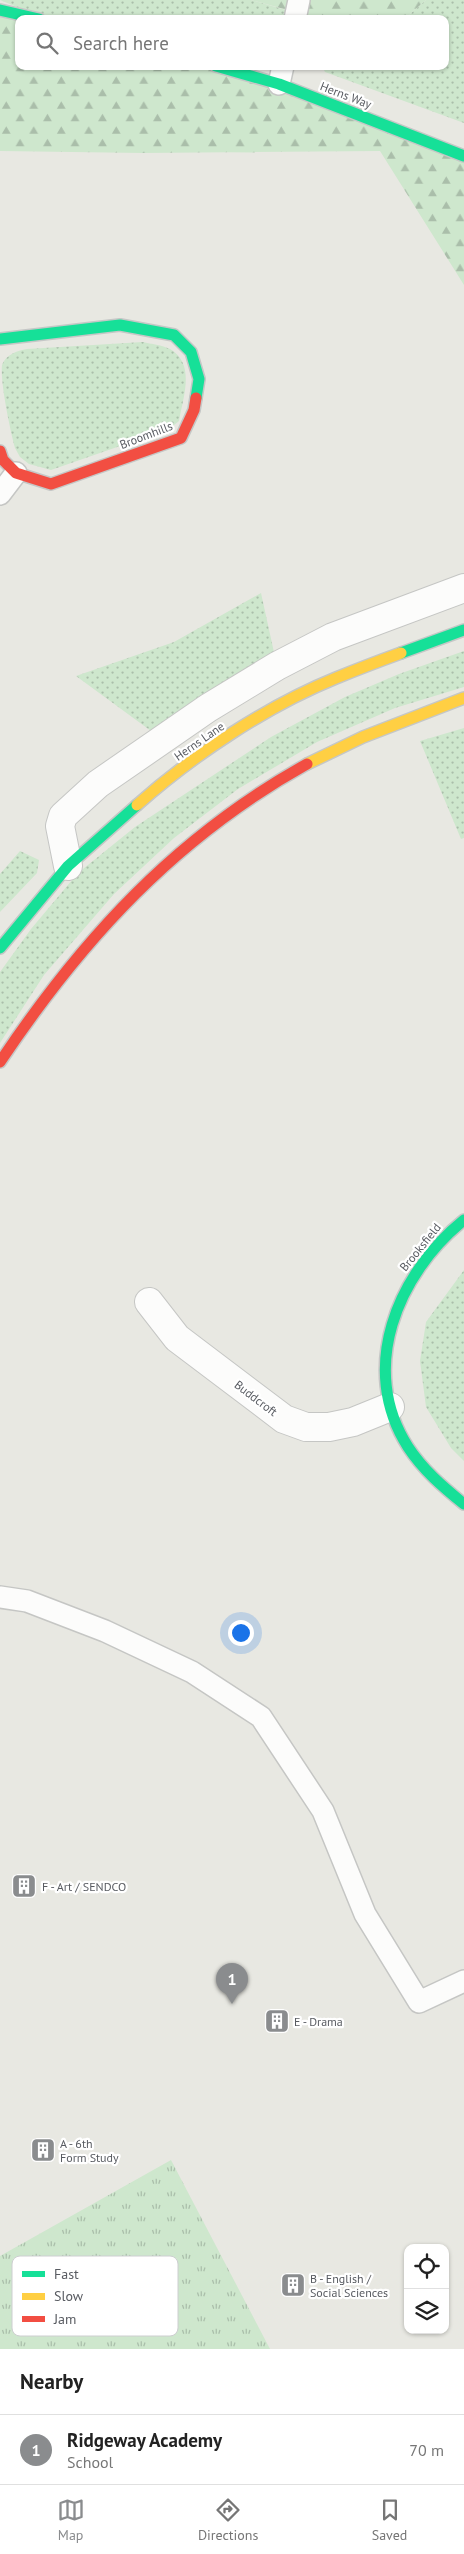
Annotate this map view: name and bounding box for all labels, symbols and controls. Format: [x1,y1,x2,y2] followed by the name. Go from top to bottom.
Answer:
[15,15,449,70] search box
[33,29,61,57] icon: search
[73,31,169,55] text: Search here
[318,78,374,112] street label: Herns Way
[117,418,175,452] street label: Broomhills
[171,718,227,764] street label: Herns Lane
[396,1220,444,1274] street label: Brooksfield
[232,1377,280,1419] street label: Buddcroft
[228,1620,254,1646] your location
[11,1873,37,1899] building icon: F - Art / SENDCO
[42,1879,126,1894] place label: F - Art / SENDCO
[216,1963,248,2004] pin: 1
[264,2008,290,2034] building icon: E - Drama
[294,2014,343,2029] place label: E - Drama
[60,2136,119,2165] place label: A - 6th Form Study
[30,2137,56,2163] building icon: A - 6th Form Study
[404,2244,449,2334] map controls
[404,2244,449,2289] button: locate
[12,2256,178,2336] legend
[54,2265,79,2283] text: Fast
[310,2271,388,2300] place label: B - English / Social Sciences
[280,2272,306,2298] building icon: B - English / Social Sciences
[54,2287,84,2305] text: Slow
[404,2289,449,2334] button: layers
[53,2310,76,2328] text: Jam
[20,2368,83,2395] text: Nearby
[67,2428,222,2452] text: Ridgeway Academy
[31,2440,41,2460] text: 1
[409,2440,444,2460] text: 70 m
[67,2452,113,2472] text: School
[57,2496,85,2544] tab: Map
[198,2496,258,2544] tab: Directions
[372,2496,407,2544] tab: Saved

